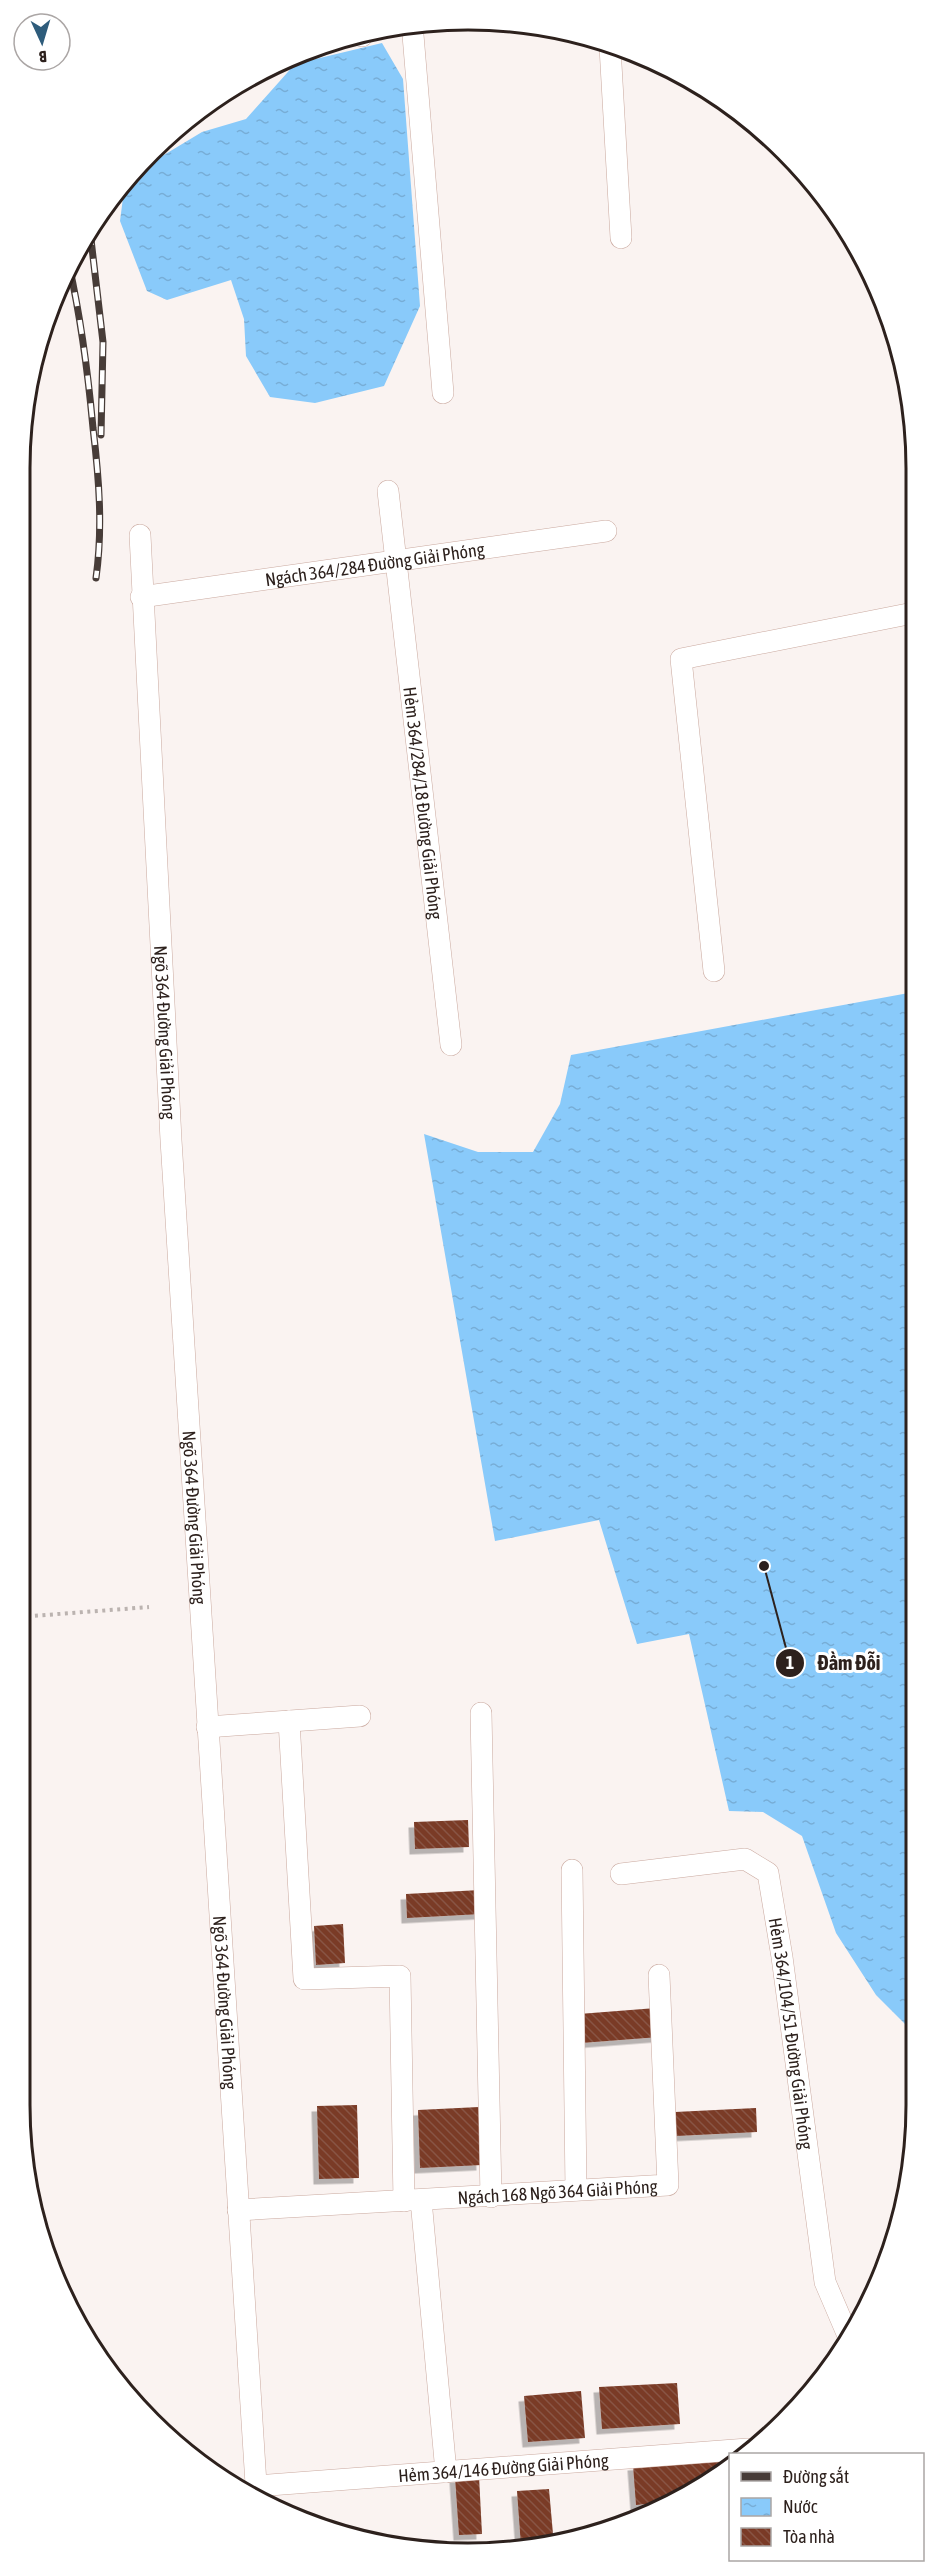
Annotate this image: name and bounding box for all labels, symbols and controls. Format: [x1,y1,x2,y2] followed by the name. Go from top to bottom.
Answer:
[12,12,72,72] north arrow
[38,48,47,66] text: B
[264,538,486,590] street label: Ngách 364/284 Đường Giải Phóng
[400,686,447,921] street label: Hẻm 364/284/18 Đường Giải Phóng
[151,945,180,1120] street label: Ngõ 364 Đường Giải Phóng
[179,1430,211,1605] street label: Ngõ 364 Đường Giải Phóng
[775,1644,892,1682] callout: Đầm Đỗi
[818,1651,880,1674] text: Đầm Đỗi
[786,1652,794,1673] text: 1
[210,1915,242,2090] street label: Ngõ 364 Đường Giải Phóng
[765,1916,818,2151] street label: Hẻm 364/104/51 Đường Giải Phóng
[457,2175,658,2208] street label: Ngách 168 Ngõ 364 Giải Phóng
[397,2449,609,2486] street label: Hẻm 364/146 Đường Giải Phóng
[729,2453,924,2561] legend
[783,2466,849,2487] text: Đường sắt
[783,2496,818,2517] text: Nước
[783,2526,835,2547] text: Tòa nhà

